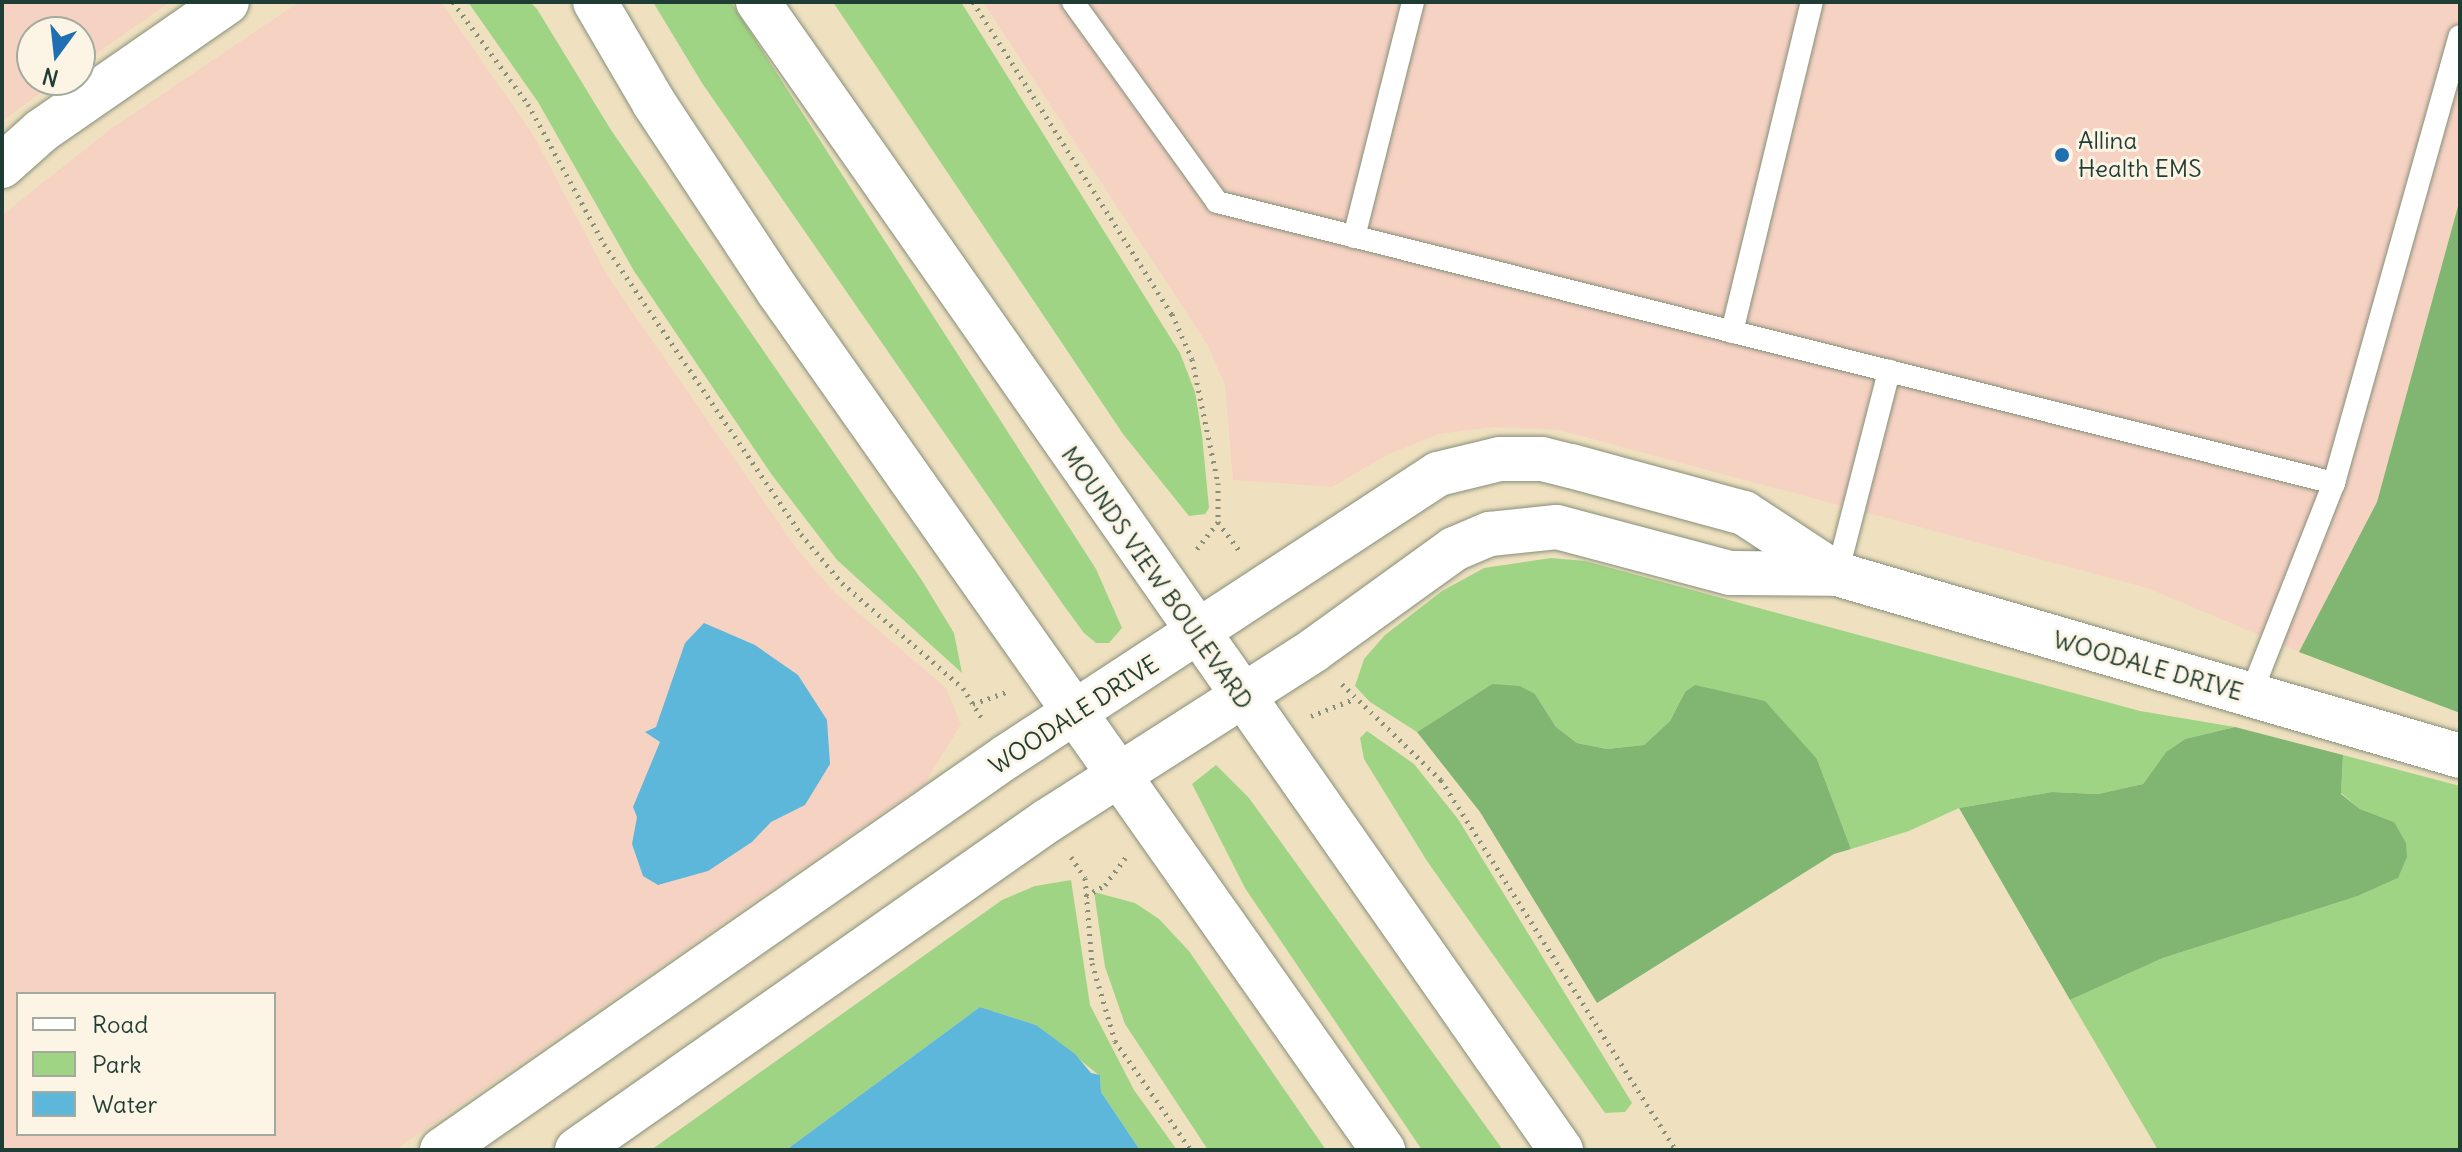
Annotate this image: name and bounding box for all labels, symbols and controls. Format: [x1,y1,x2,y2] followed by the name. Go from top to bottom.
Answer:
[16,16,96,96] north arrow
[39,62,61,93] text: N
[2078,127,2202,183] place label: Allina Health EMS
[2053,146,2071,164] marker: Allina Health EMS
[1055,441,1259,715] street label: MOUNDS VIEW BOULEVARD
[2050,625,2246,707] street label: WOODALE DRIVE
[984,650,1164,780] street label: WOODALE DRIVE
[16,992,276,1136] legend
[92,1009,148,1039] text: Road
[92,1049,142,1079] text: Park
[92,1089,157,1119] text: Water

